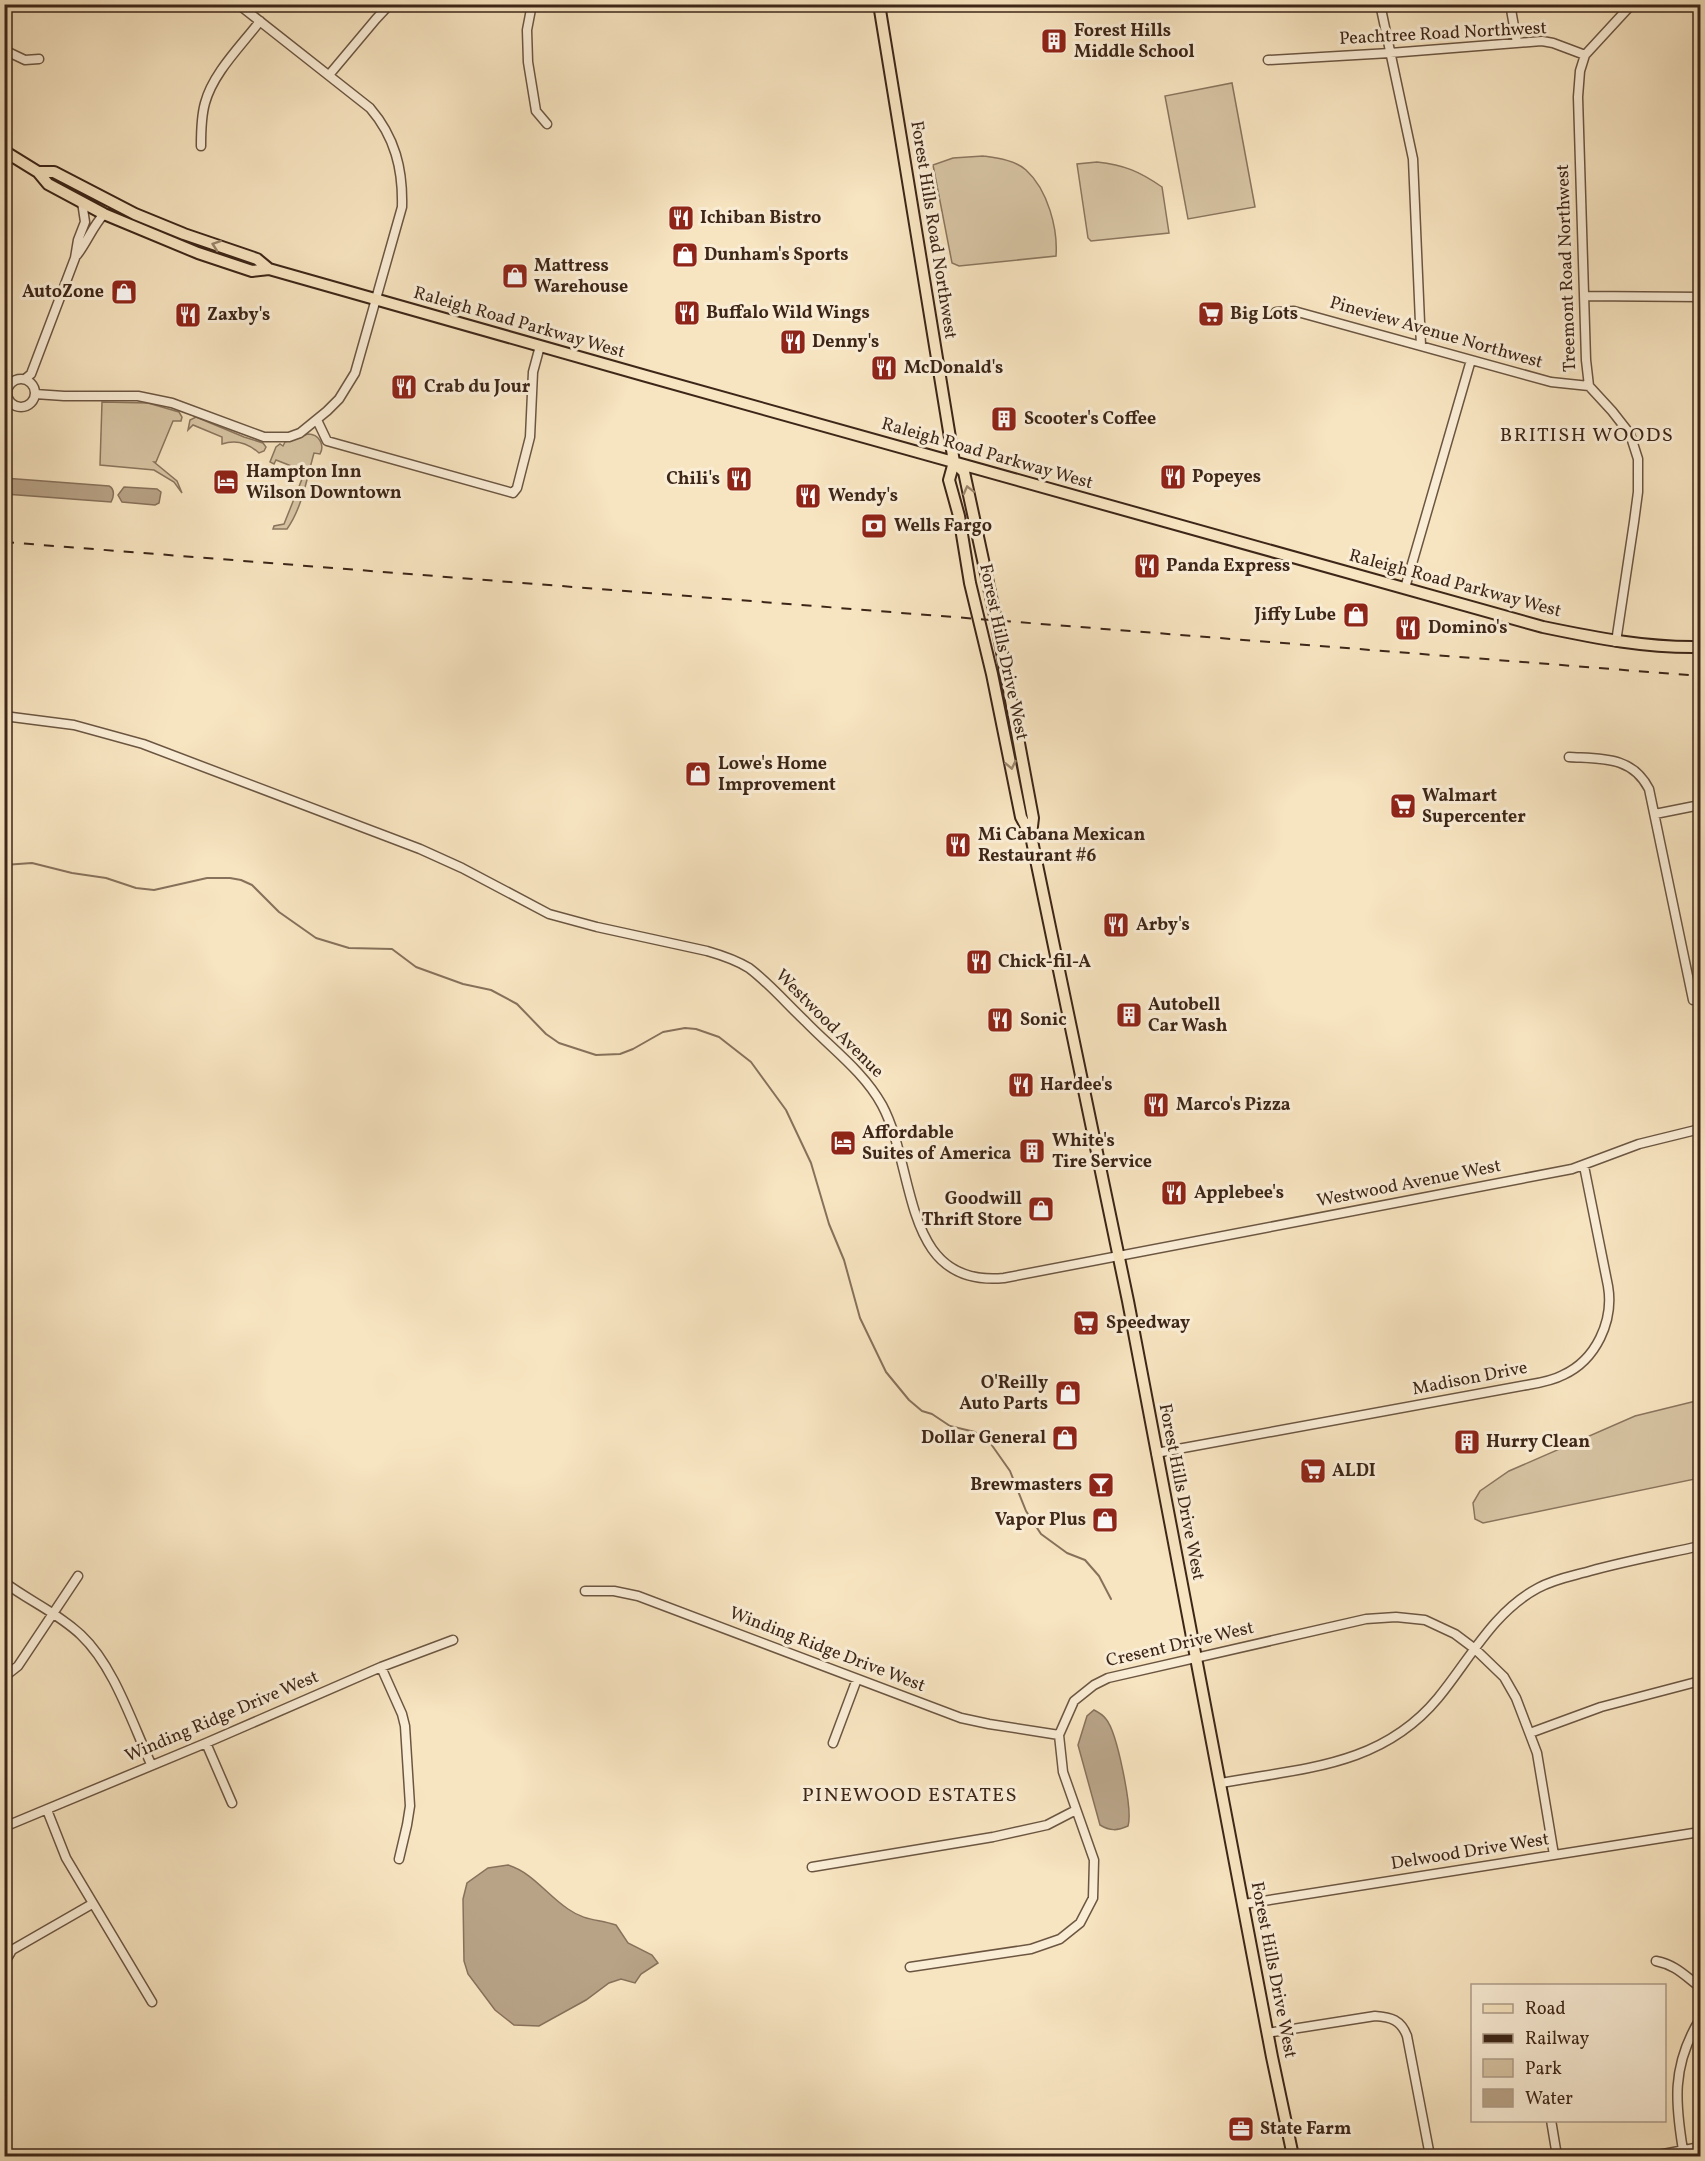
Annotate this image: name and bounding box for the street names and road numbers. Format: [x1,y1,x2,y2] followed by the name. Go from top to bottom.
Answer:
[1339,16,1547,52] street label: Peachtree Road Northwest
[903,119,963,341] street label: Forest Hills Road Northwest
[1551,164,1583,372] street label: Treemont Road Northwest
[410,281,628,365] street label: Raleigh Road Parkway West
[1326,291,1546,375] street label: Pineview Avenue Northwest
[878,412,1096,496] street label: Raleigh Road Parkway West
[1346,544,1564,624] street label: Raleigh Road Parkway West
[972,562,1034,742] street label: Forest Hills Drive West
[769,964,889,1084] street label: Westwood Avenue
[1315,1154,1503,1214] street label: Westwood Avenue West
[1410,1356,1530,1402] street label: Madison Drive
[1152,1401,1210,1583] street label: Forest Hills Drive West
[725,1601,929,1699] street label: Winding Ridge Drive West
[1104,1616,1256,1674] street label: Cresent Drive West
[121,1665,323,1769] street label: Winding Ridge Drive West
[1389,1827,1551,1877] street label: Delwood Drive West
[1244,1879,1302,2061] street label: Forest Hills Drive West

